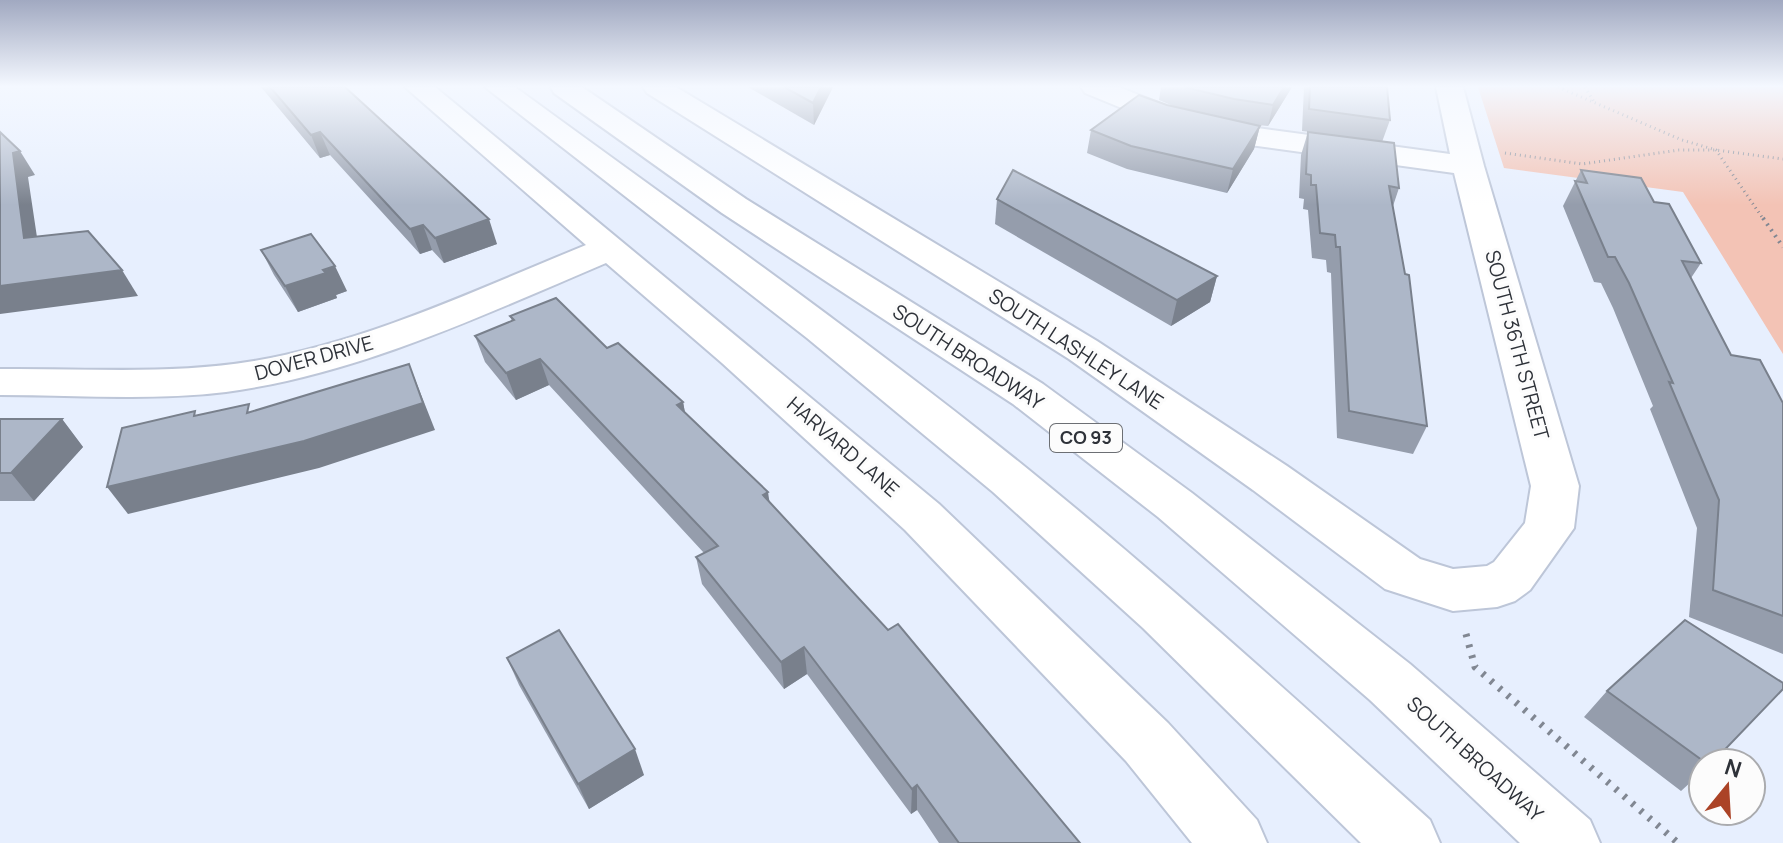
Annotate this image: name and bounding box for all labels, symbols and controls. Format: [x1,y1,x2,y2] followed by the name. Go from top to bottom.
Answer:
[1479,247,1556,443] street label: SOUTH 36TH STREET
[984,282,1169,415] street label: SOUTH LASHLEY LANE
[888,298,1050,416] street label: SOUTH BROADWAY
[252,329,376,386] street label: DOVER DRIVE
[782,390,905,503] street label: HARVARD LANE
[1050,424,1122,452] road number: CO 93
[1401,690,1550,828] street label: SOUTH BROADWAY
[1687,747,1767,827] north arrow
[1721,751,1745,785] text: N

